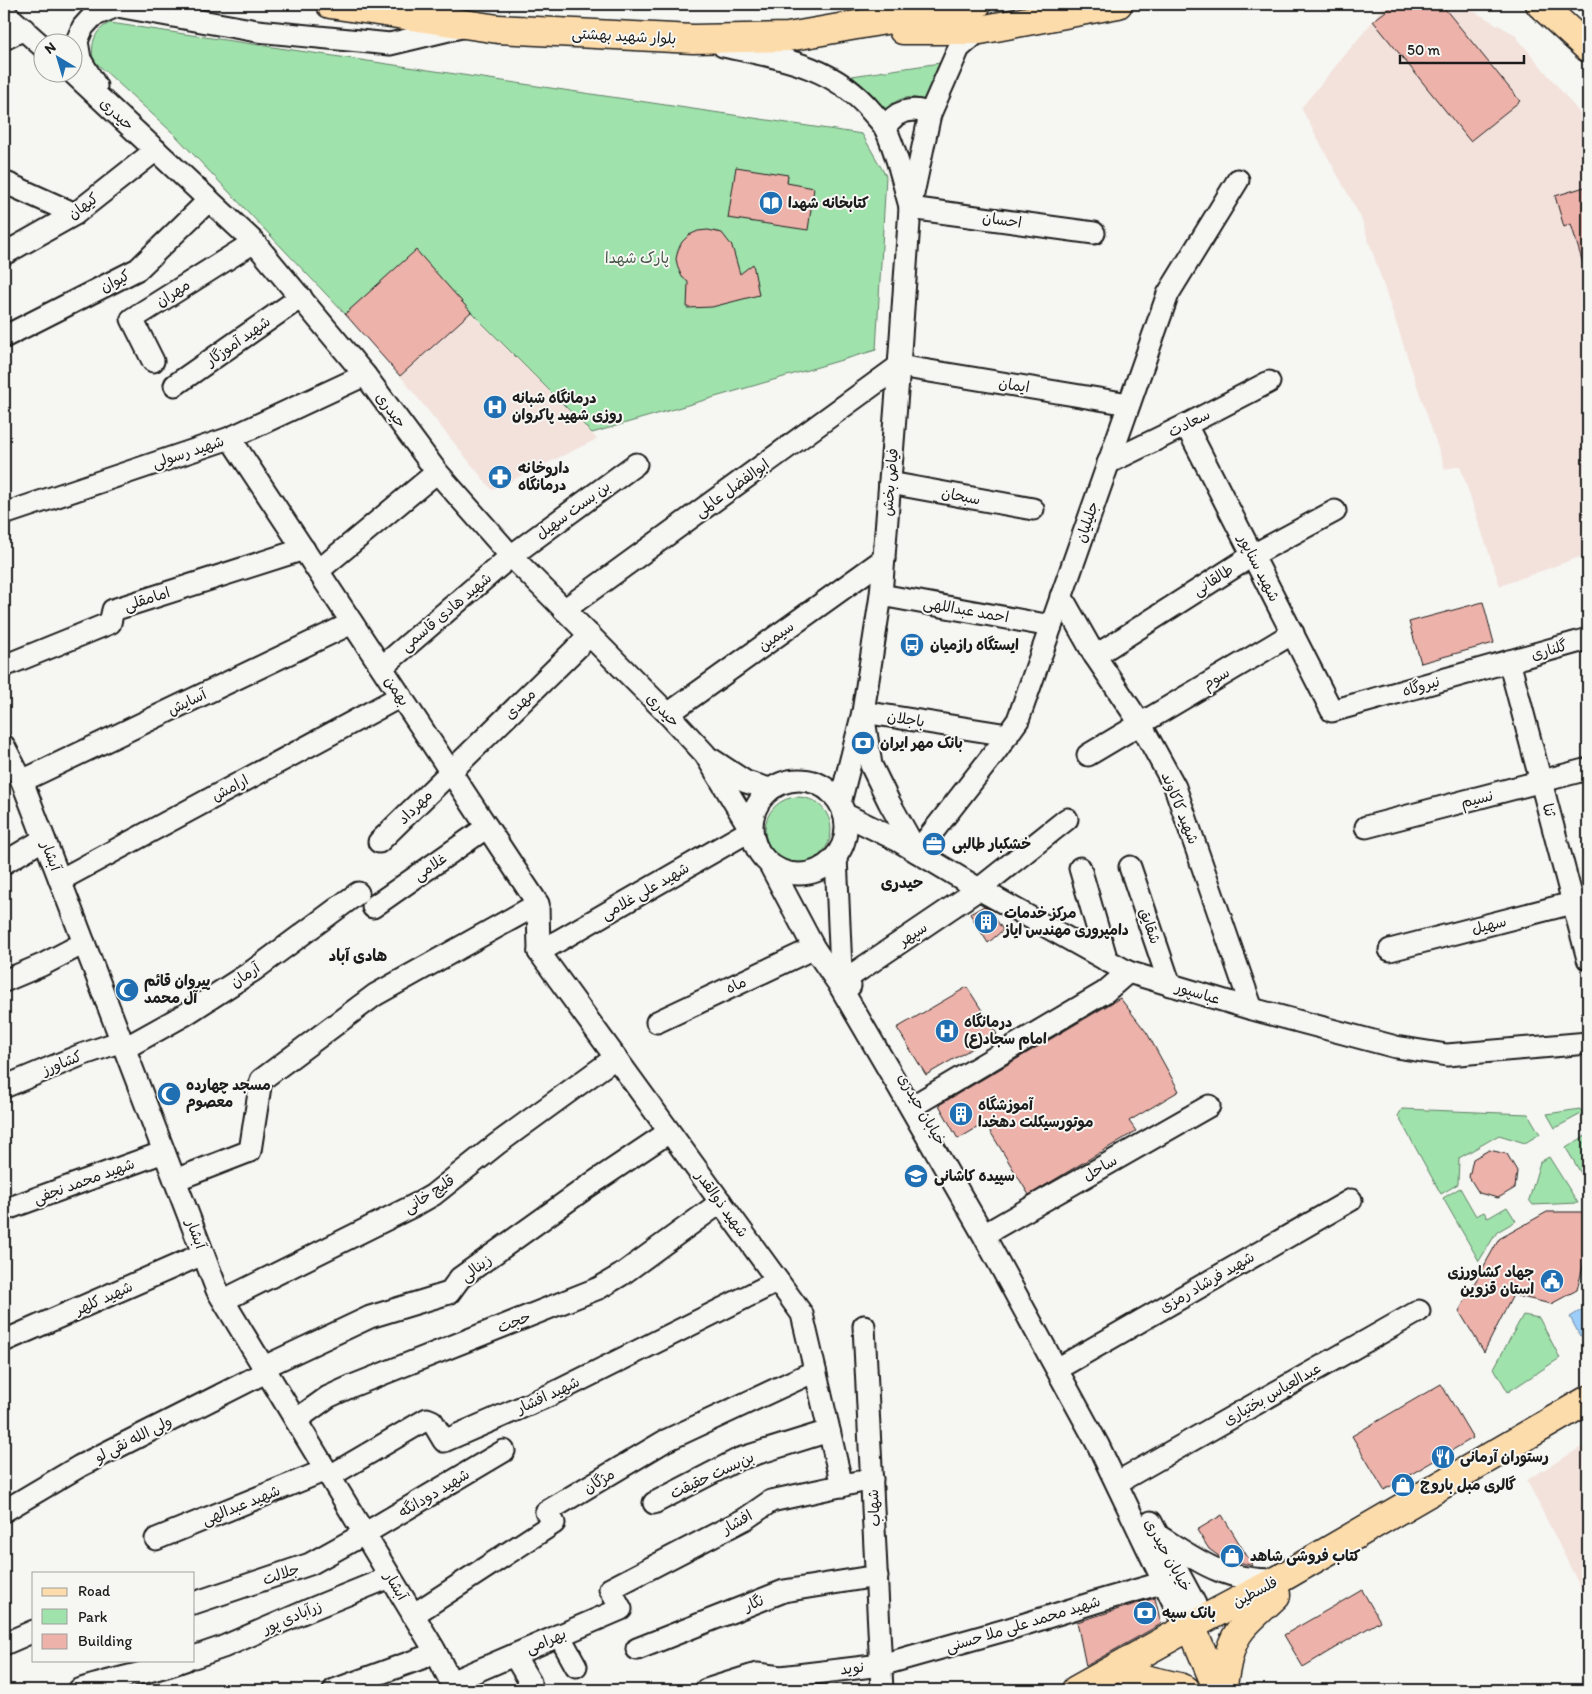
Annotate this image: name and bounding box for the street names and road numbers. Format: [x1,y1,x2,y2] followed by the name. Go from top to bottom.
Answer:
[571,24,677,49] street label: بلوار شهید بهشتی
[96,94,138,134] street label: حیدری
[64,189,102,223] street label: کیهان
[981,208,1023,232] street label: احسان
[97,266,133,296] street label: کیوان
[153,276,193,310] street label: مهران
[201,312,274,370] street label: شهید آموزگار
[997,374,1031,396] street label: ایمان
[372,389,410,431] street label: حیدری
[1165,405,1213,441] street label: سعادت
[150,432,226,473] street label: شهید رسولی
[878,447,902,517] street label: فیاض بخش
[691,455,773,522] street label: ابوالفضل عالمی
[532,477,614,543] street label: بن بست سهیل
[940,483,982,509] street label: سبحان
[1072,499,1102,545] street label: جلیلیان
[1233,531,1284,605] street label: شهید سناپور
[1189,560,1237,601] street label: طالقانی
[397,569,496,656] street label: شهید هادی قاسمی
[122,583,173,616] street label: امامقلی
[922,594,1010,627] street label: احمد عبداللهی
[755,617,797,655] street label: سیمین
[1529,636,1569,664] street label: گلناری
[1199,663,1234,696] street label: سوم
[1400,672,1442,700] street label: نیروگاه
[381,673,413,709] street label: بهمن
[165,684,211,719] street label: آسایش
[501,685,539,723] street label: مهدی
[643,689,683,731] street label: حیدری
[886,707,926,731] street label: باجلان
[1157,769,1203,847] street label: شهید کاکاوند
[209,771,251,805] street label: ارامش
[394,786,436,828] street label: مهرداد
[1459,786,1496,815] street label: نسیم
[1539,801,1560,819] street label: ثنا
[37,838,65,875] street label: آبشار
[410,849,451,886] street label: غلامی
[598,858,693,924] street label: شهید علی غلامی
[1135,906,1165,946] street label: شقایق
[1470,912,1508,938] street label: سهیل
[894,918,931,952] street label: سپهر
[227,958,264,991] street label: آرمان
[723,973,749,997] street label: ماه
[1172,977,1222,1009] street label: عباسپور
[39,1047,84,1079] street label: کشاورز
[894,1070,950,1148] street label: خیابان حیدری
[1080,1151,1120,1185] street label: ساحل
[31,1154,137,1209] street label: شهید محمد نجفی
[691,1166,752,1241] street label: شهید ذوالقدر
[400,1171,458,1218] street label: قلیچ خانی
[182,1216,210,1253] street label: آبشار
[1156,1248,1258,1316] street label: شهید فرشاد رمزی
[457,1250,496,1286] street label: زینالی
[71,1277,136,1319] street label: شهید کلهر
[495,1307,533,1337] street label: حجت
[1220,1359,1324,1429] street label: عبدالعباس بختیاری
[513,1373,583,1418] street label: شهید افشار
[90,1412,175,1468] street label: ولی الله نقی لو
[667,1448,757,1502] street label: بن‌بست حقیقت
[395,1465,473,1522] street label: شهید دودانگه
[580,1465,618,1497] street label: مژگان
[199,1481,283,1530] street label: شهید عبدالهی
[864,1489,884,1527] street label: شهاب
[718,1506,755,1538] street label: افشار
[1141,1515,1195,1595] street label: خیابان حیدری
[260,1559,302,1589] street label: جلالت
[380,1568,412,1605] street label: آبشار
[1229,1573,1281,1611] street label: فلسطین
[741,1591,766,1615] street label: نگار
[943,1592,1103,1657] street label: شهید محمد علی ملا حسنی
[259,1597,325,1639] street label: زرآبادی پور
[523,1624,569,1658] street label: بهرامی
[839,1658,865,1678] street label: نوید

